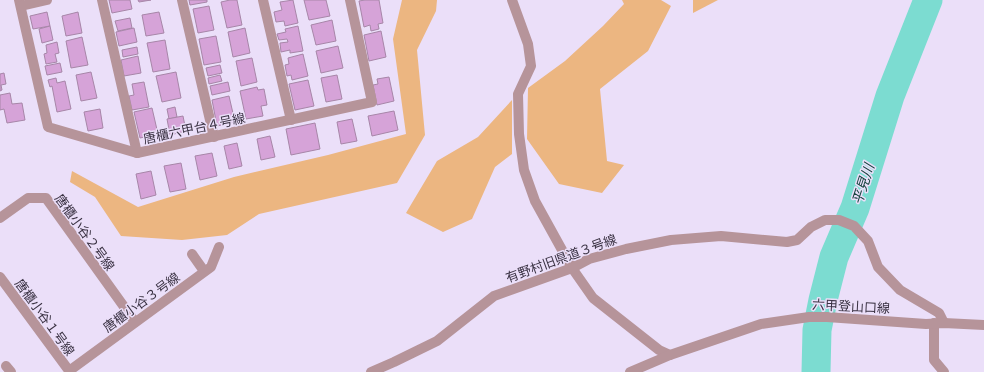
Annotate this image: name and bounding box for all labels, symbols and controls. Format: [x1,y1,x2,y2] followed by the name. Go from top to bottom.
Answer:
[141,109,247,147] street label: 唐櫃六甲台４号線
[848,159,878,206] water label: 平見川
[52,190,118,274] street label: 唐櫃小谷２号線
[503,230,619,286] street label: 有野村旧県道３号線
[99,269,183,335] street label: 唐櫃小谷３号線
[12,275,78,359] street label: 唐櫃小谷１号線
[812,296,890,316] street label: 六甲登山口線

